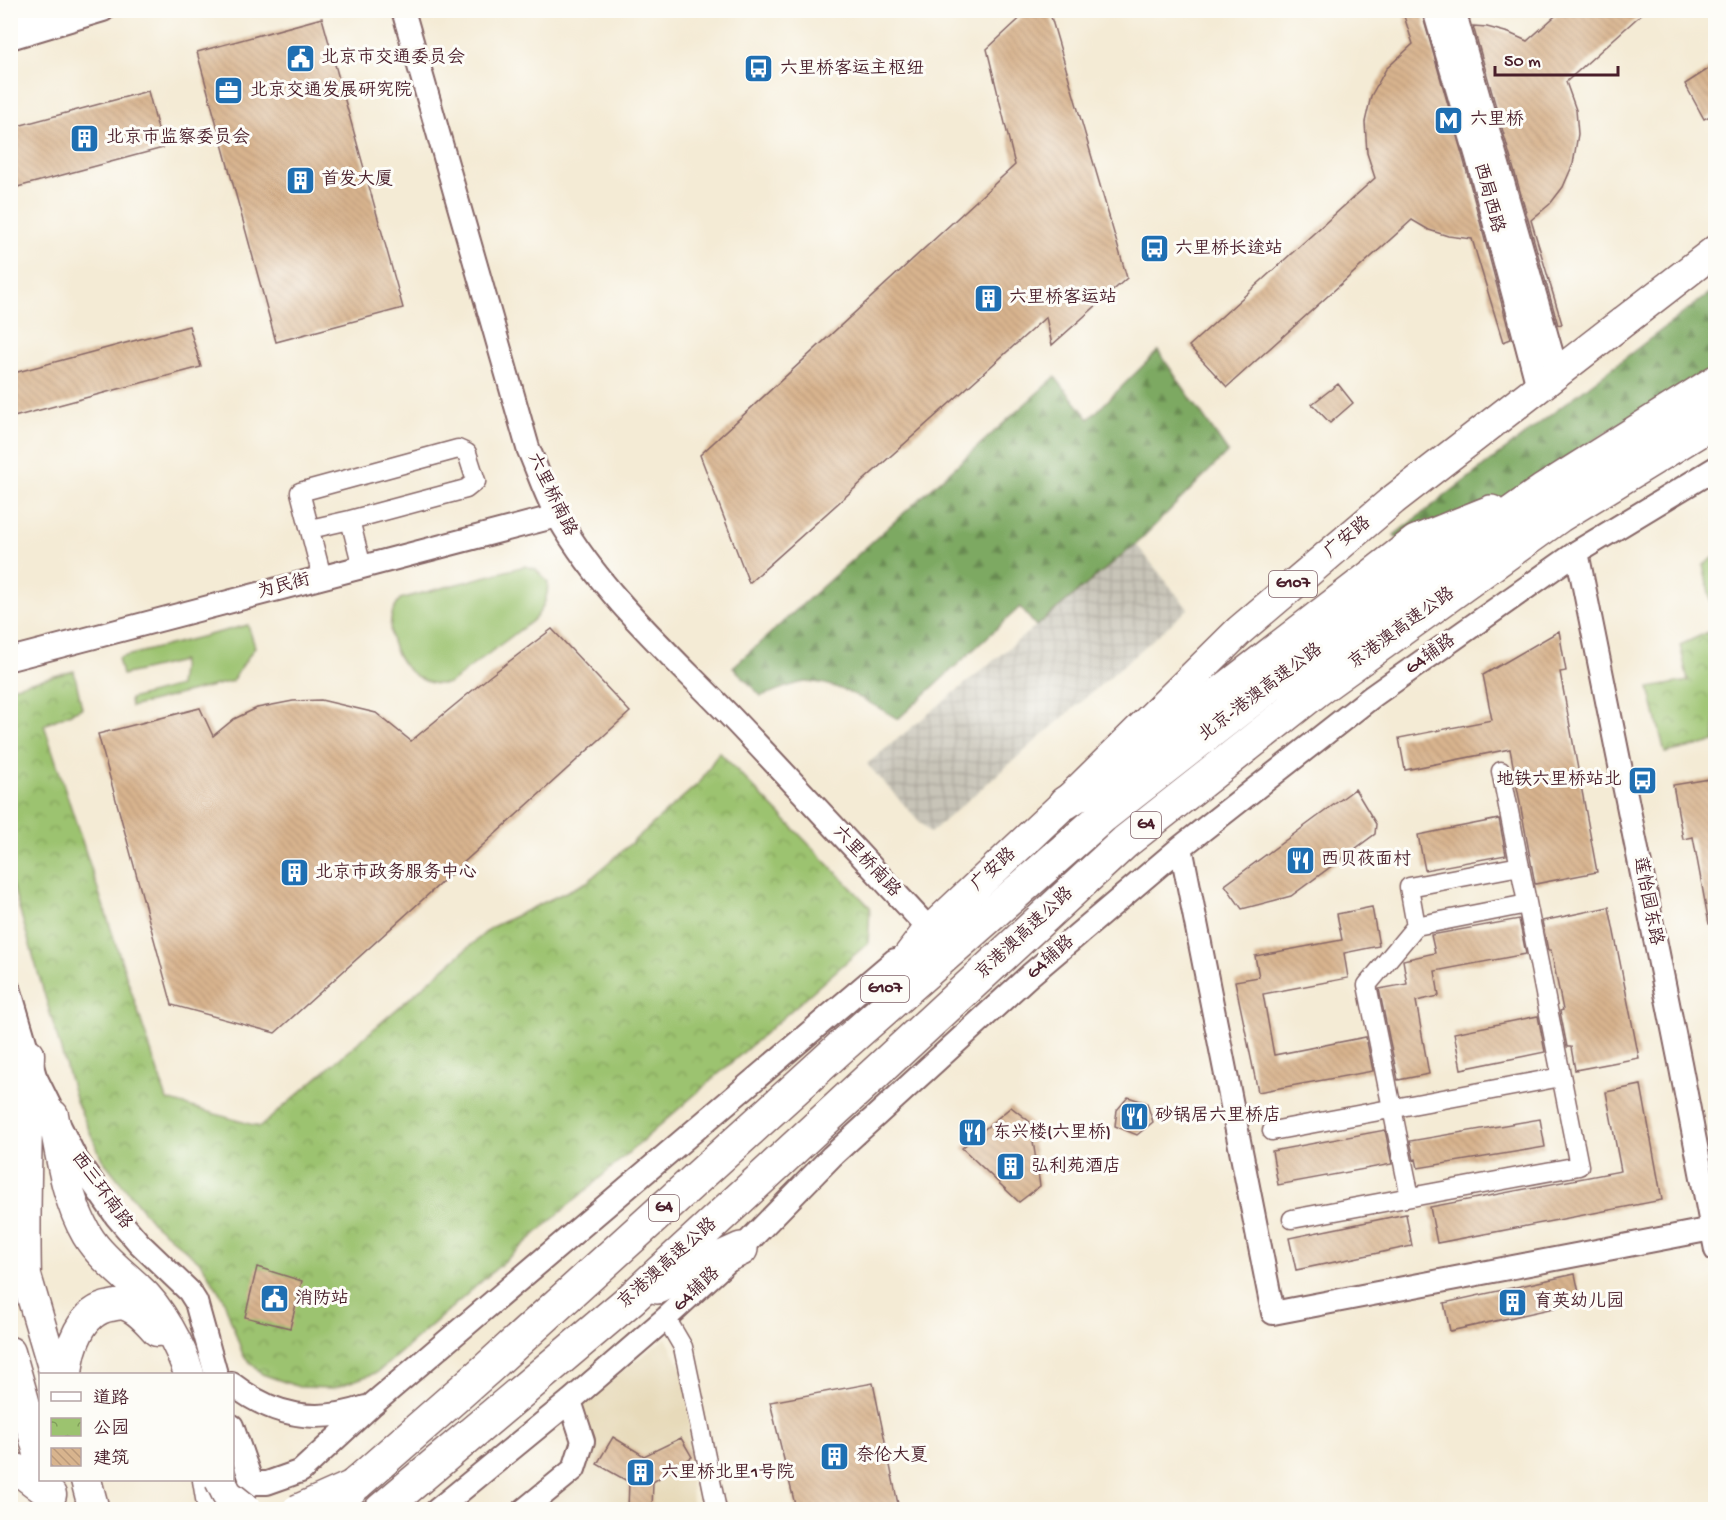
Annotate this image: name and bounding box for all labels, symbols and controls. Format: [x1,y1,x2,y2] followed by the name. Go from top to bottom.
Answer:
[1495,39,1618,77] scale bar
[284,42,316,74] public building icon: 北京市交通委员会
[321,47,465,69] place label: 北京市交通委员会
[1504,52,1541,73] text: 50 m
[743,53,775,85] bus stop icon: 六里桥客运主枢纽
[780,58,924,80] place label: 六里桥客运主枢纽
[213,75,245,107] office icon: 北京交通发展研究院
[250,80,412,102] place label: 北京交通发展研究院
[1433,104,1465,136] metro station icon: 六里桥
[1470,109,1524,131] place label: 六里桥
[69,122,101,154] building icon: 北京市监察委员会
[106,127,250,149] place label: 北京市监察委员会
[1469,160,1508,235] street label: 西局西路
[284,164,316,196] building icon: 首发大厦
[321,169,393,191] place label: 首发大厦
[1138,233,1170,265] bus stop icon: 六里桥长途站
[1175,238,1283,260] place label: 六里桥长途站
[972,282,1004,314] building icon: 六里桥客运站
[1009,287,1117,309] place label: 六里桥客运站
[522,450,581,540] street label: 六里桥南路
[1320,512,1375,563] street label: 广安路
[255,569,313,604] street label: 为民街
[1269,571,1317,597] road number: G107
[1344,583,1459,675] street label: 京港澳高速公路
[1402,630,1460,680] street label: G4辅路
[1194,639,1327,746] street label: 北京-港澳高速公路
[1627,764,1659,796] bus stop icon: 地铁六里桥站北
[1496,769,1622,791] place label: 地铁六里桥站北
[1131,812,1161,838] road number: G4
[828,821,905,902] street label: 六里桥南路
[966,843,1021,896] street label: 广安路
[1284,844,1316,876] restaurant icon: 西贝莜面村
[1321,849,1411,871] place label: 西贝莜面村
[1628,855,1667,947] street label: 莲怡园东路
[278,857,310,889] building icon: 北京市政务服务中心
[315,862,477,884] place label: 北京市政务服务中心
[971,883,1078,985] street label: 京港澳高速公路
[1022,931,1079,984] street label: G4辅路
[861,976,909,1002] road number: G107
[1118,1100,1150,1132] restaurant icon: 砂锅居六里桥店
[1155,1105,1281,1127] place label: 砂锅居六里桥店
[956,1117,988,1149] restaurant icon: 东兴楼(六里桥)
[993,1122,1111,1144] place label: 东兴楼(六里桥)
[66,1148,137,1234] street label: 西三环南路
[994,1151,1026,1183] building icon: 弘利苑酒店
[1031,1156,1121,1178] place label: 弘利苑酒店
[649,1195,679,1221] road number: G4
[613,1213,722,1314] street label: 京港澳高速公路
[669,1263,725,1317] street label: G4辅路
[258,1283,290,1315] public building icon: 消防站
[1497,1286,1529,1318] building icon: 育英幼儿园
[295,1288,349,1310] place label: 消防站
[1534,1291,1624,1313] place label: 育英幼儿园
[39,1373,234,1481] legend
[93,1388,129,1410] text: 道路
[93,1418,129,1440] text: 公园
[819,1440,851,1472] building icon: 奈伦大夏
[856,1445,928,1467] place label: 奈伦大夏
[93,1448,129,1470] text: 建筑
[624,1457,656,1489] building icon: 六里桥北里1号院
[661,1462,794,1484] place label: 六里桥北里1号院

